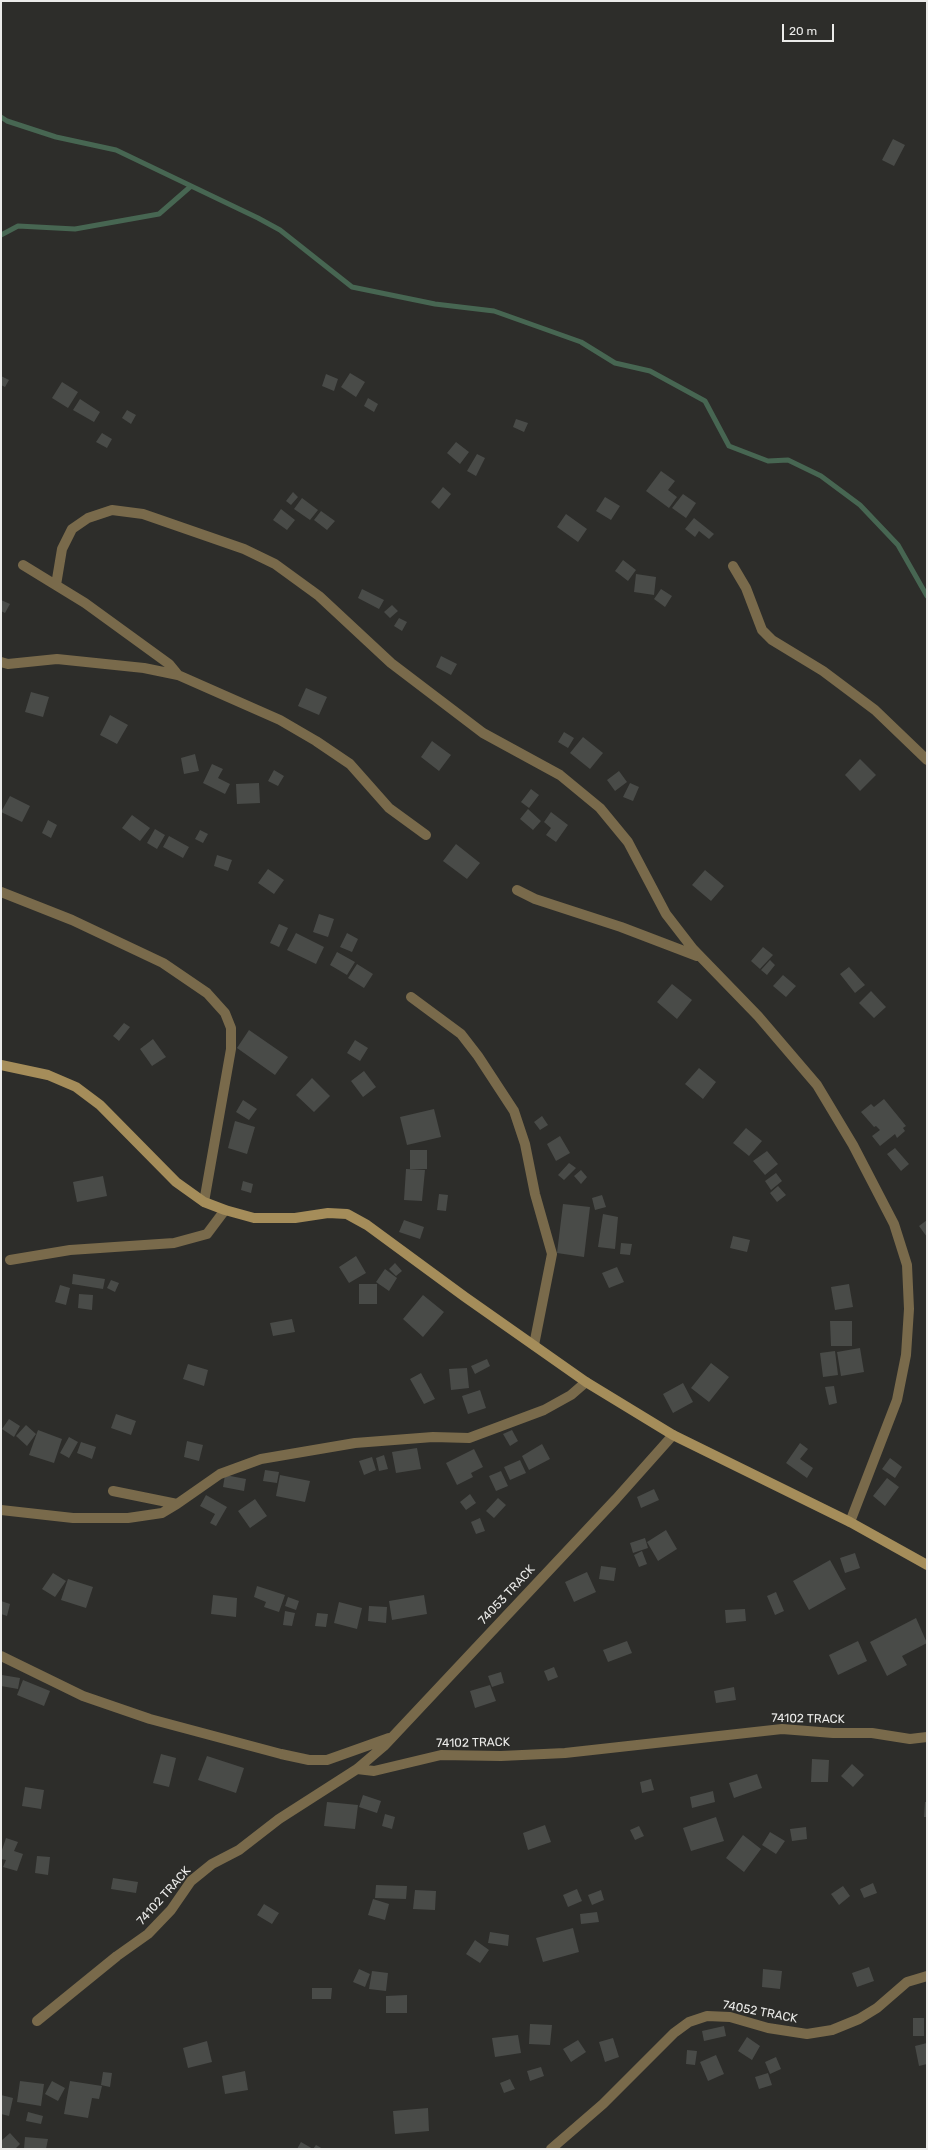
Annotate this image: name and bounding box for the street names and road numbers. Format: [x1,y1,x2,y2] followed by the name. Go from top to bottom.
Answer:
[476,1562,538,1628] street label: 74053 TRACK
[771,1711,845,1727] street label: 74102 TRACK
[436,1735,510,1751] street label: 74102 TRACK
[134,1864,194,1928] street label: 74102 TRACK
[721,1998,799,2026] street label: 74052 TRACK

